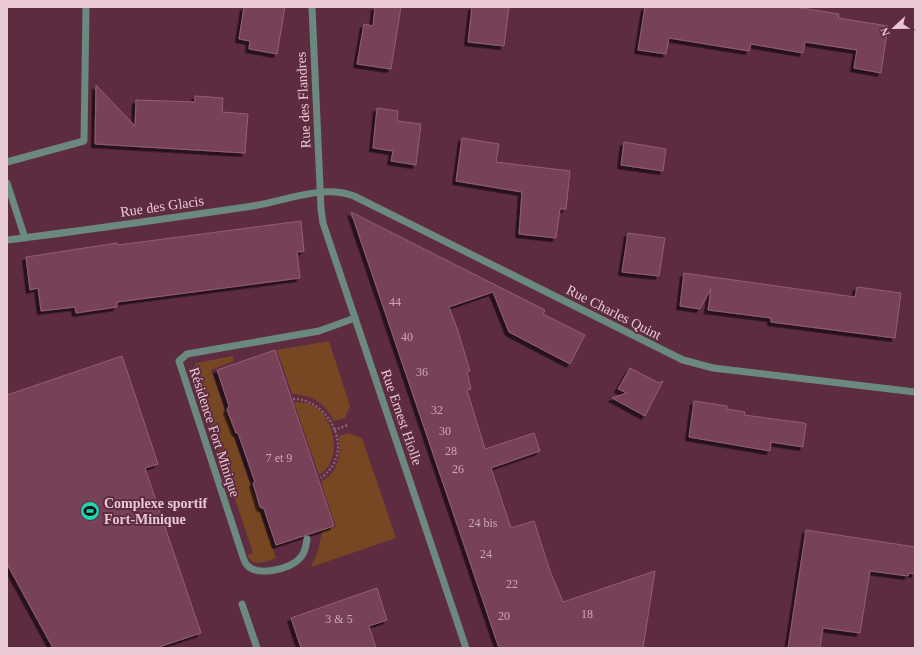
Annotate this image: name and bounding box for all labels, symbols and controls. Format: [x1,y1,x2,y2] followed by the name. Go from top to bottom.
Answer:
[874,8,914,48] north arrow
[878,26,892,38] text: N
[293,51,314,149] street label: Rue des Flandres
[119,193,205,220] street label: Rue des Glacis
[564,282,664,343] street label: Rue Charles Quint
[389,295,401,309] house number: 44
[401,330,413,344] house number: 40
[186,365,243,499] street label: Résidence Fort Minique
[416,365,428,379] house number: 36
[378,367,425,467] street label: Rue Ernest Hiolle
[431,403,443,417] house number: 32
[439,424,451,438] house number: 30
[445,444,457,458] house number: 28
[266,451,292,465] house number: 7 et 9
[452,462,464,476] house number: 26
[104,496,207,527] place label: Complexe sportif Fort-Minique
[79,500,101,522] sports icon: Complexe sportif Fort-Minique
[468,516,498,530] house number: 24 bis
[480,547,492,561] house number: 24
[506,577,518,591] house number: 22
[581,607,593,621] house number: 18
[498,609,510,623] house number: 20
[325,612,353,626] house number: 3 & 5

